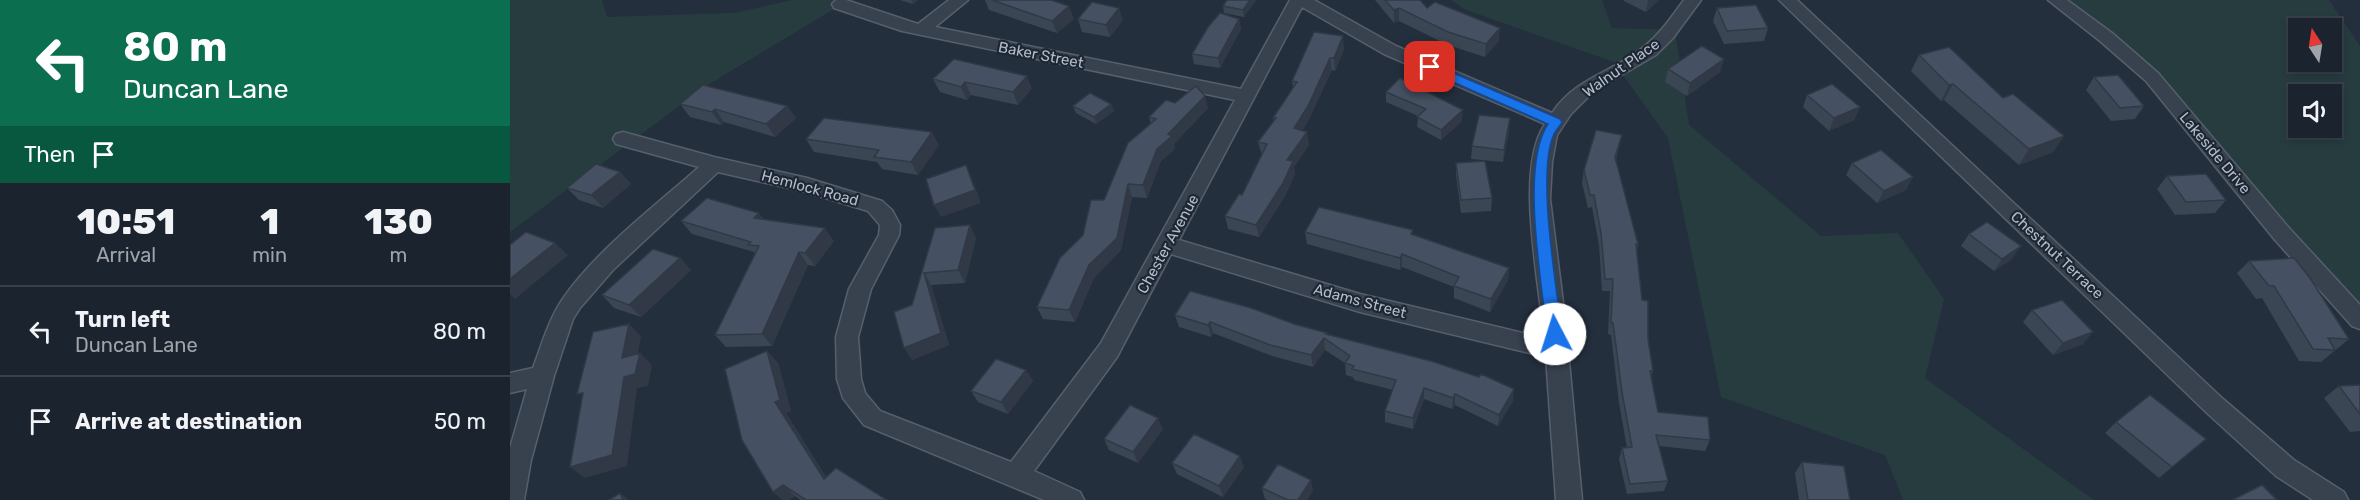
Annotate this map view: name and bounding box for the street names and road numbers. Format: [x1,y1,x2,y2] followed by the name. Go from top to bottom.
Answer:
[1579,35,1663,101] street label: Walnut Place
[997,38,1085,72] street label: Baker Street
[2176,109,2254,197] street label: Lakeside Drive
[759,166,861,210] street label: Hemlock Road
[1133,191,1203,297] street label: Chester Avenue
[2007,207,2107,303] street label: Chestnut Terrace
[1312,280,1408,322] street label: Adams Street

